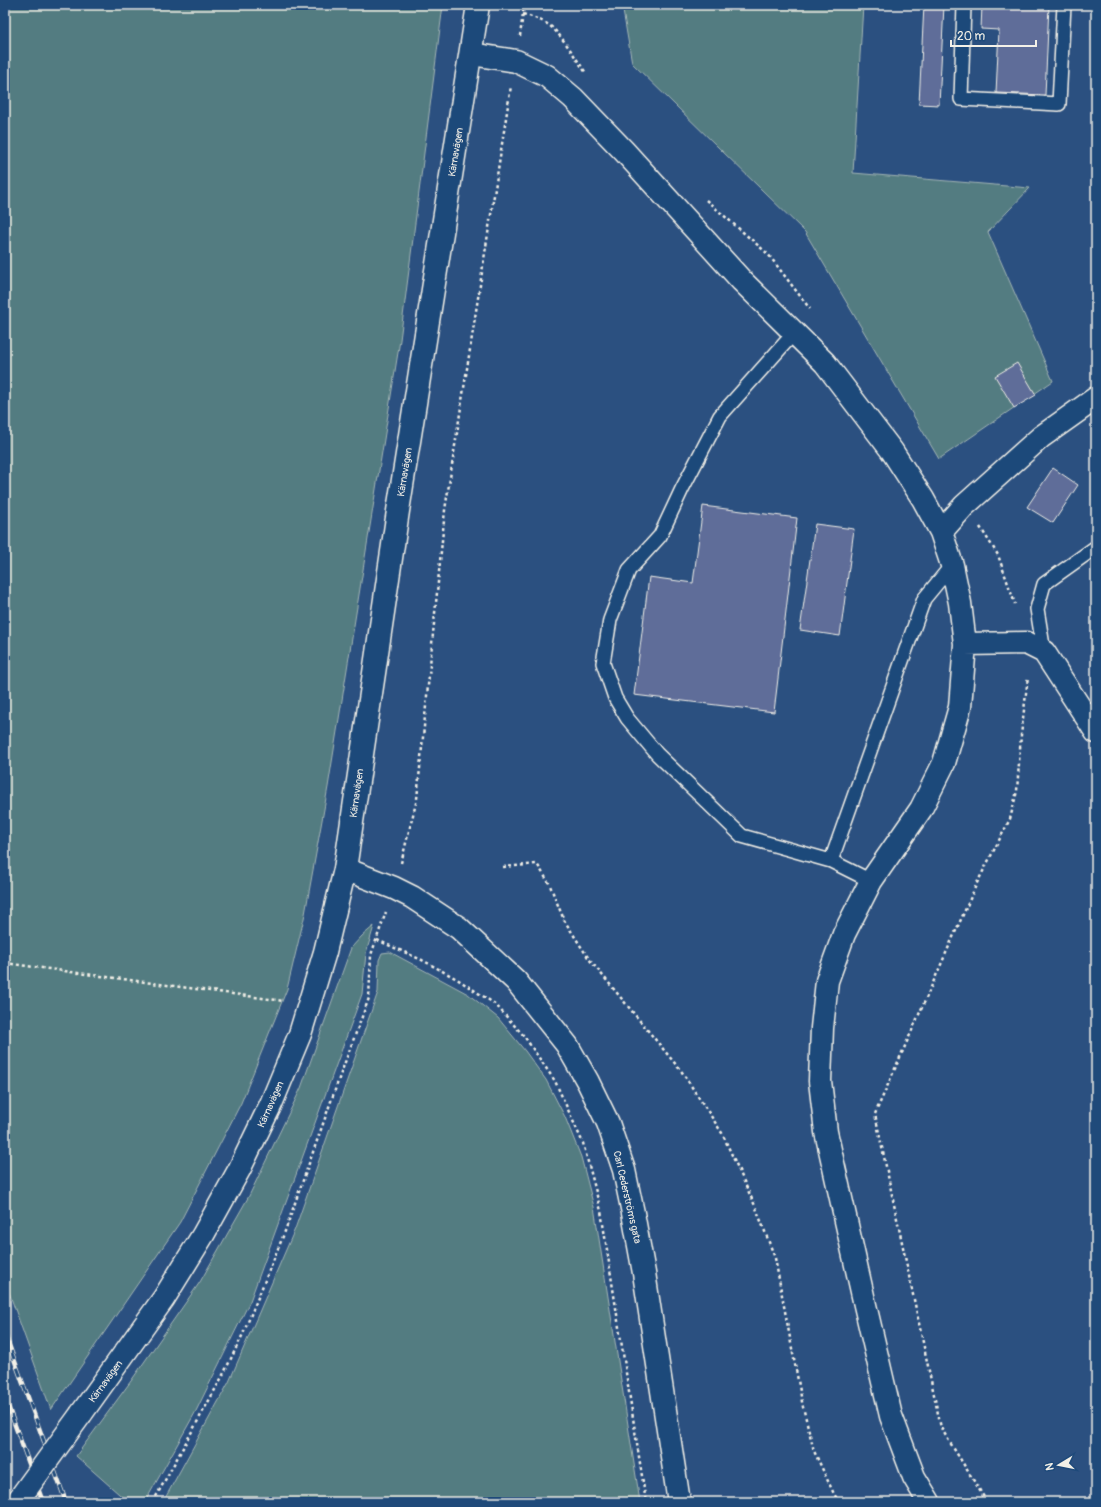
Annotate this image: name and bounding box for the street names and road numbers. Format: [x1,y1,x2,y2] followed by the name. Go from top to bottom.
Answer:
[446,127,466,177] street label: Kärnavägen
[395,447,415,497] street label: Kärnavägen
[348,768,366,818] street label: Kärnavägen
[255,1079,287,1129] street label: Kärnavägen
[611,1150,644,1245] street label: Carl Cederströms gata
[86,1358,125,1405] street label: Kärnavägen

